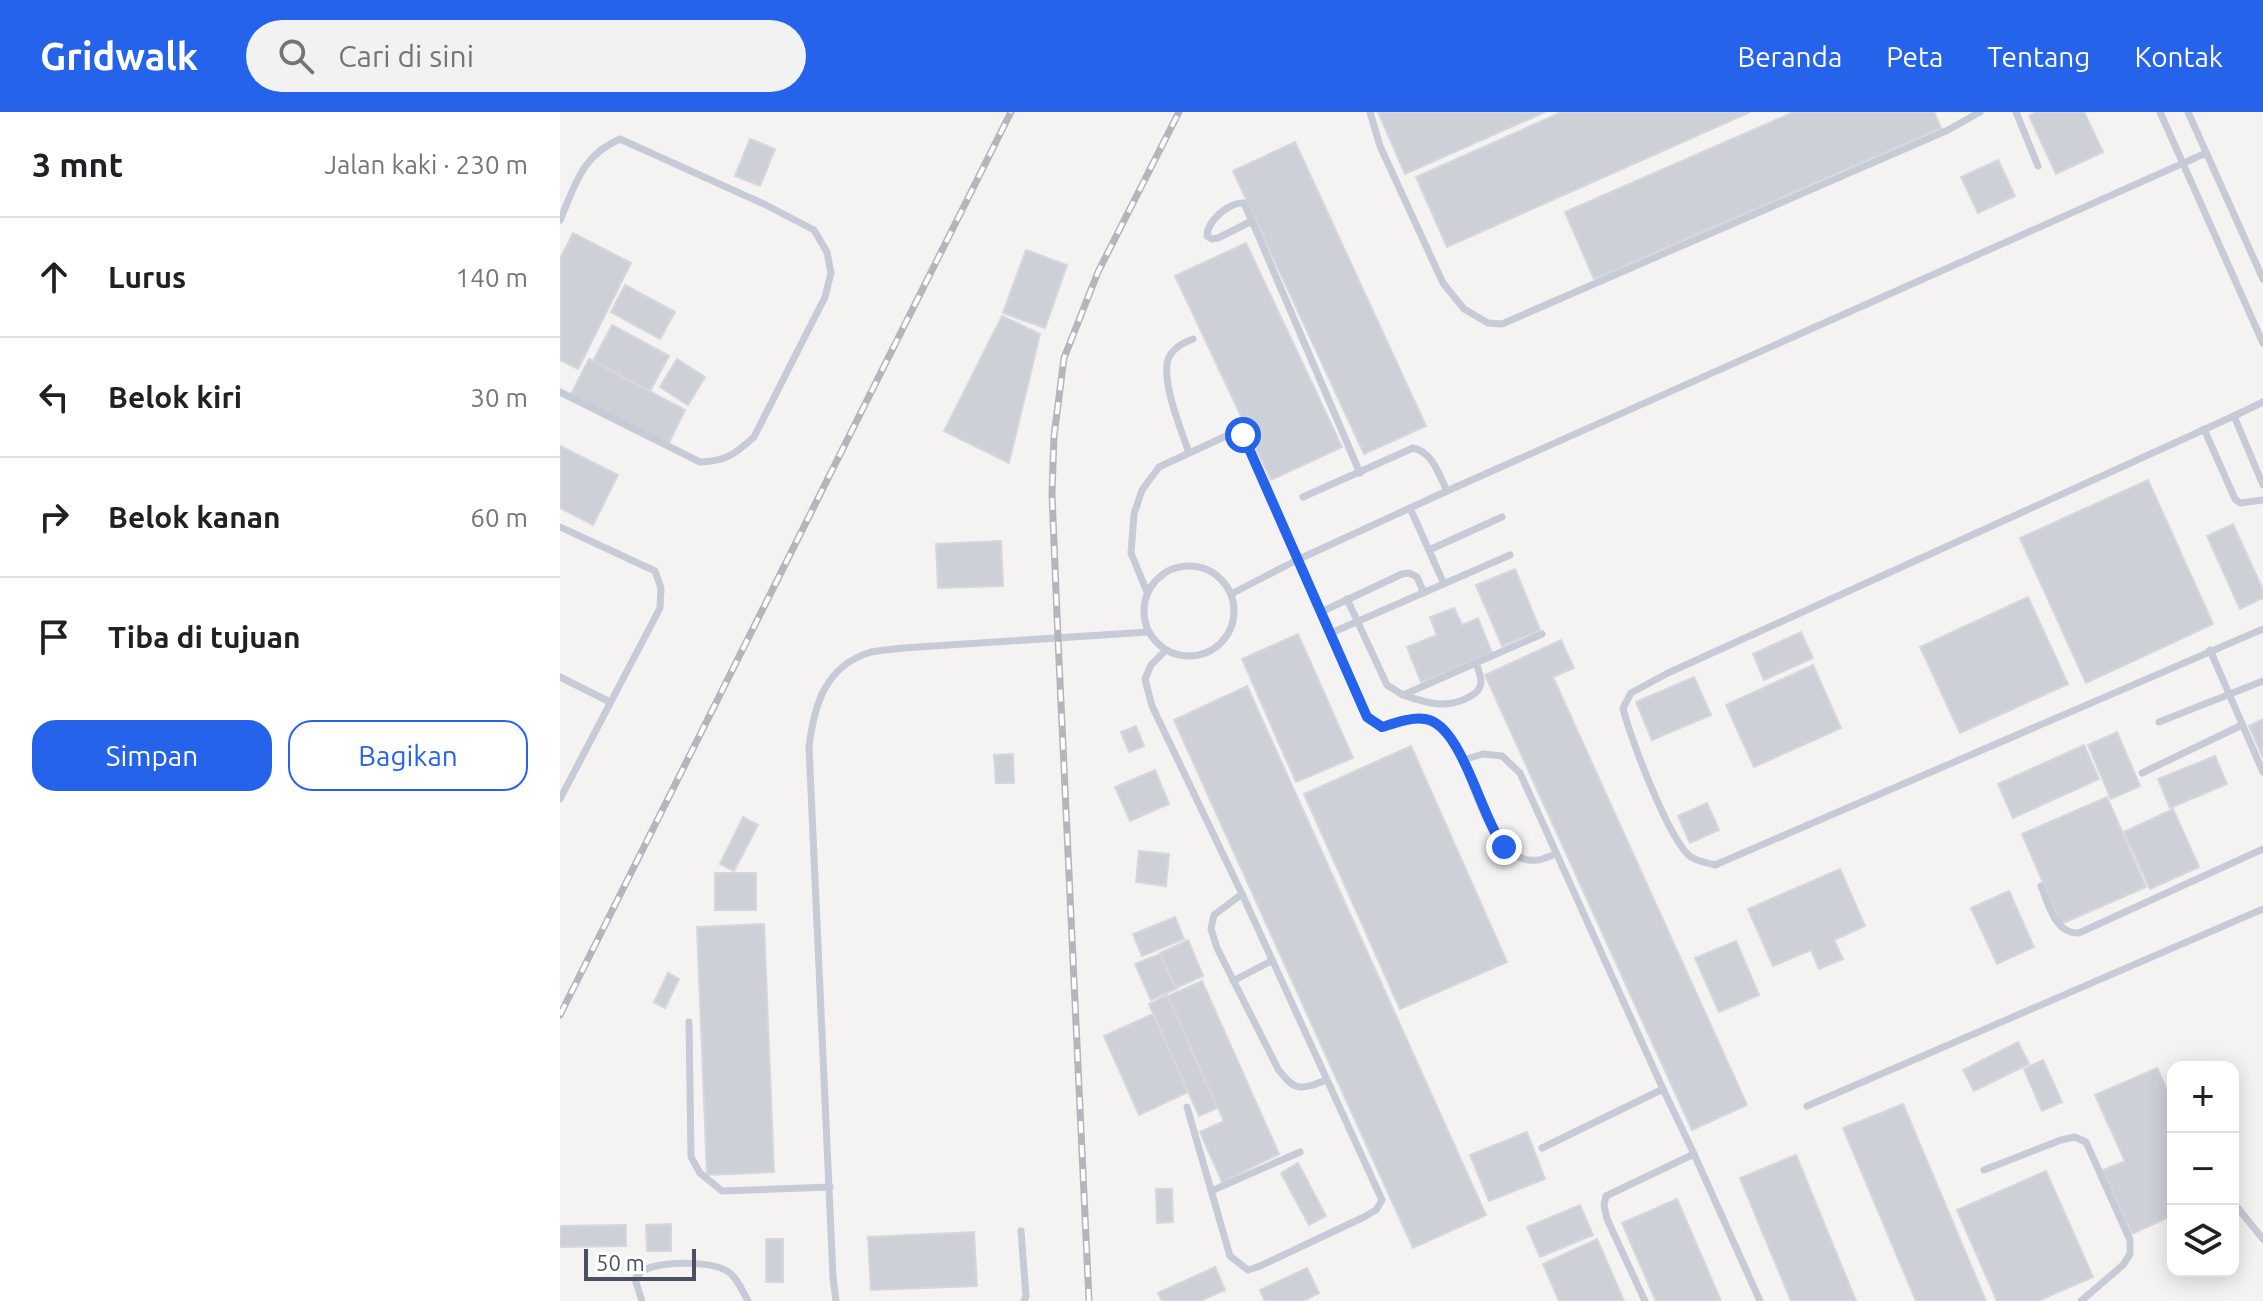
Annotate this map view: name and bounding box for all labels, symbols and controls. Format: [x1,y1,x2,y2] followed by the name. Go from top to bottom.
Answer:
[246,20,806,92] search box
[274,34,318,78] icon: search
[40,35,198,77] text: Gridwalk
[338,39,474,73] text: Cari di sini
[1737,41,1842,72] text: Beranda
[1886,41,1943,72] text: Peta
[1987,41,2090,72] text: Tentang
[2134,41,2223,72] text: Kontak
[32,145,123,183] text: 3 mnt
[324,150,528,179] text: Jalan kaki · 230 m
[32,255,76,299] icon: ahead
[108,260,186,294] text: Lurus
[456,263,528,292] text: 140 m
[32,375,76,419] icon: left
[108,380,242,414] text: Belok kiri
[470,383,528,412] text: 30 m
[1225,417,1261,453] route start
[32,495,76,539] icon: right
[108,500,281,534] text: Belok kanan
[470,503,528,532] text: 60 m
[32,615,76,659] icon: arrive
[108,620,301,654] text: Tiba di tujuan
[32,720,272,791] button: Simpan
[288,720,528,791] button: Bagikan
[1486,829,1522,865] route end
[2167,1061,2239,1277] map controls
[2167,1061,2239,1133] button: +
[2167,1133,2239,1205] button: −
[2167,1205,2239,1277] button: layers
[584,1245,696,1281] scale bar
[596,1250,645,1275] text: 50 m

